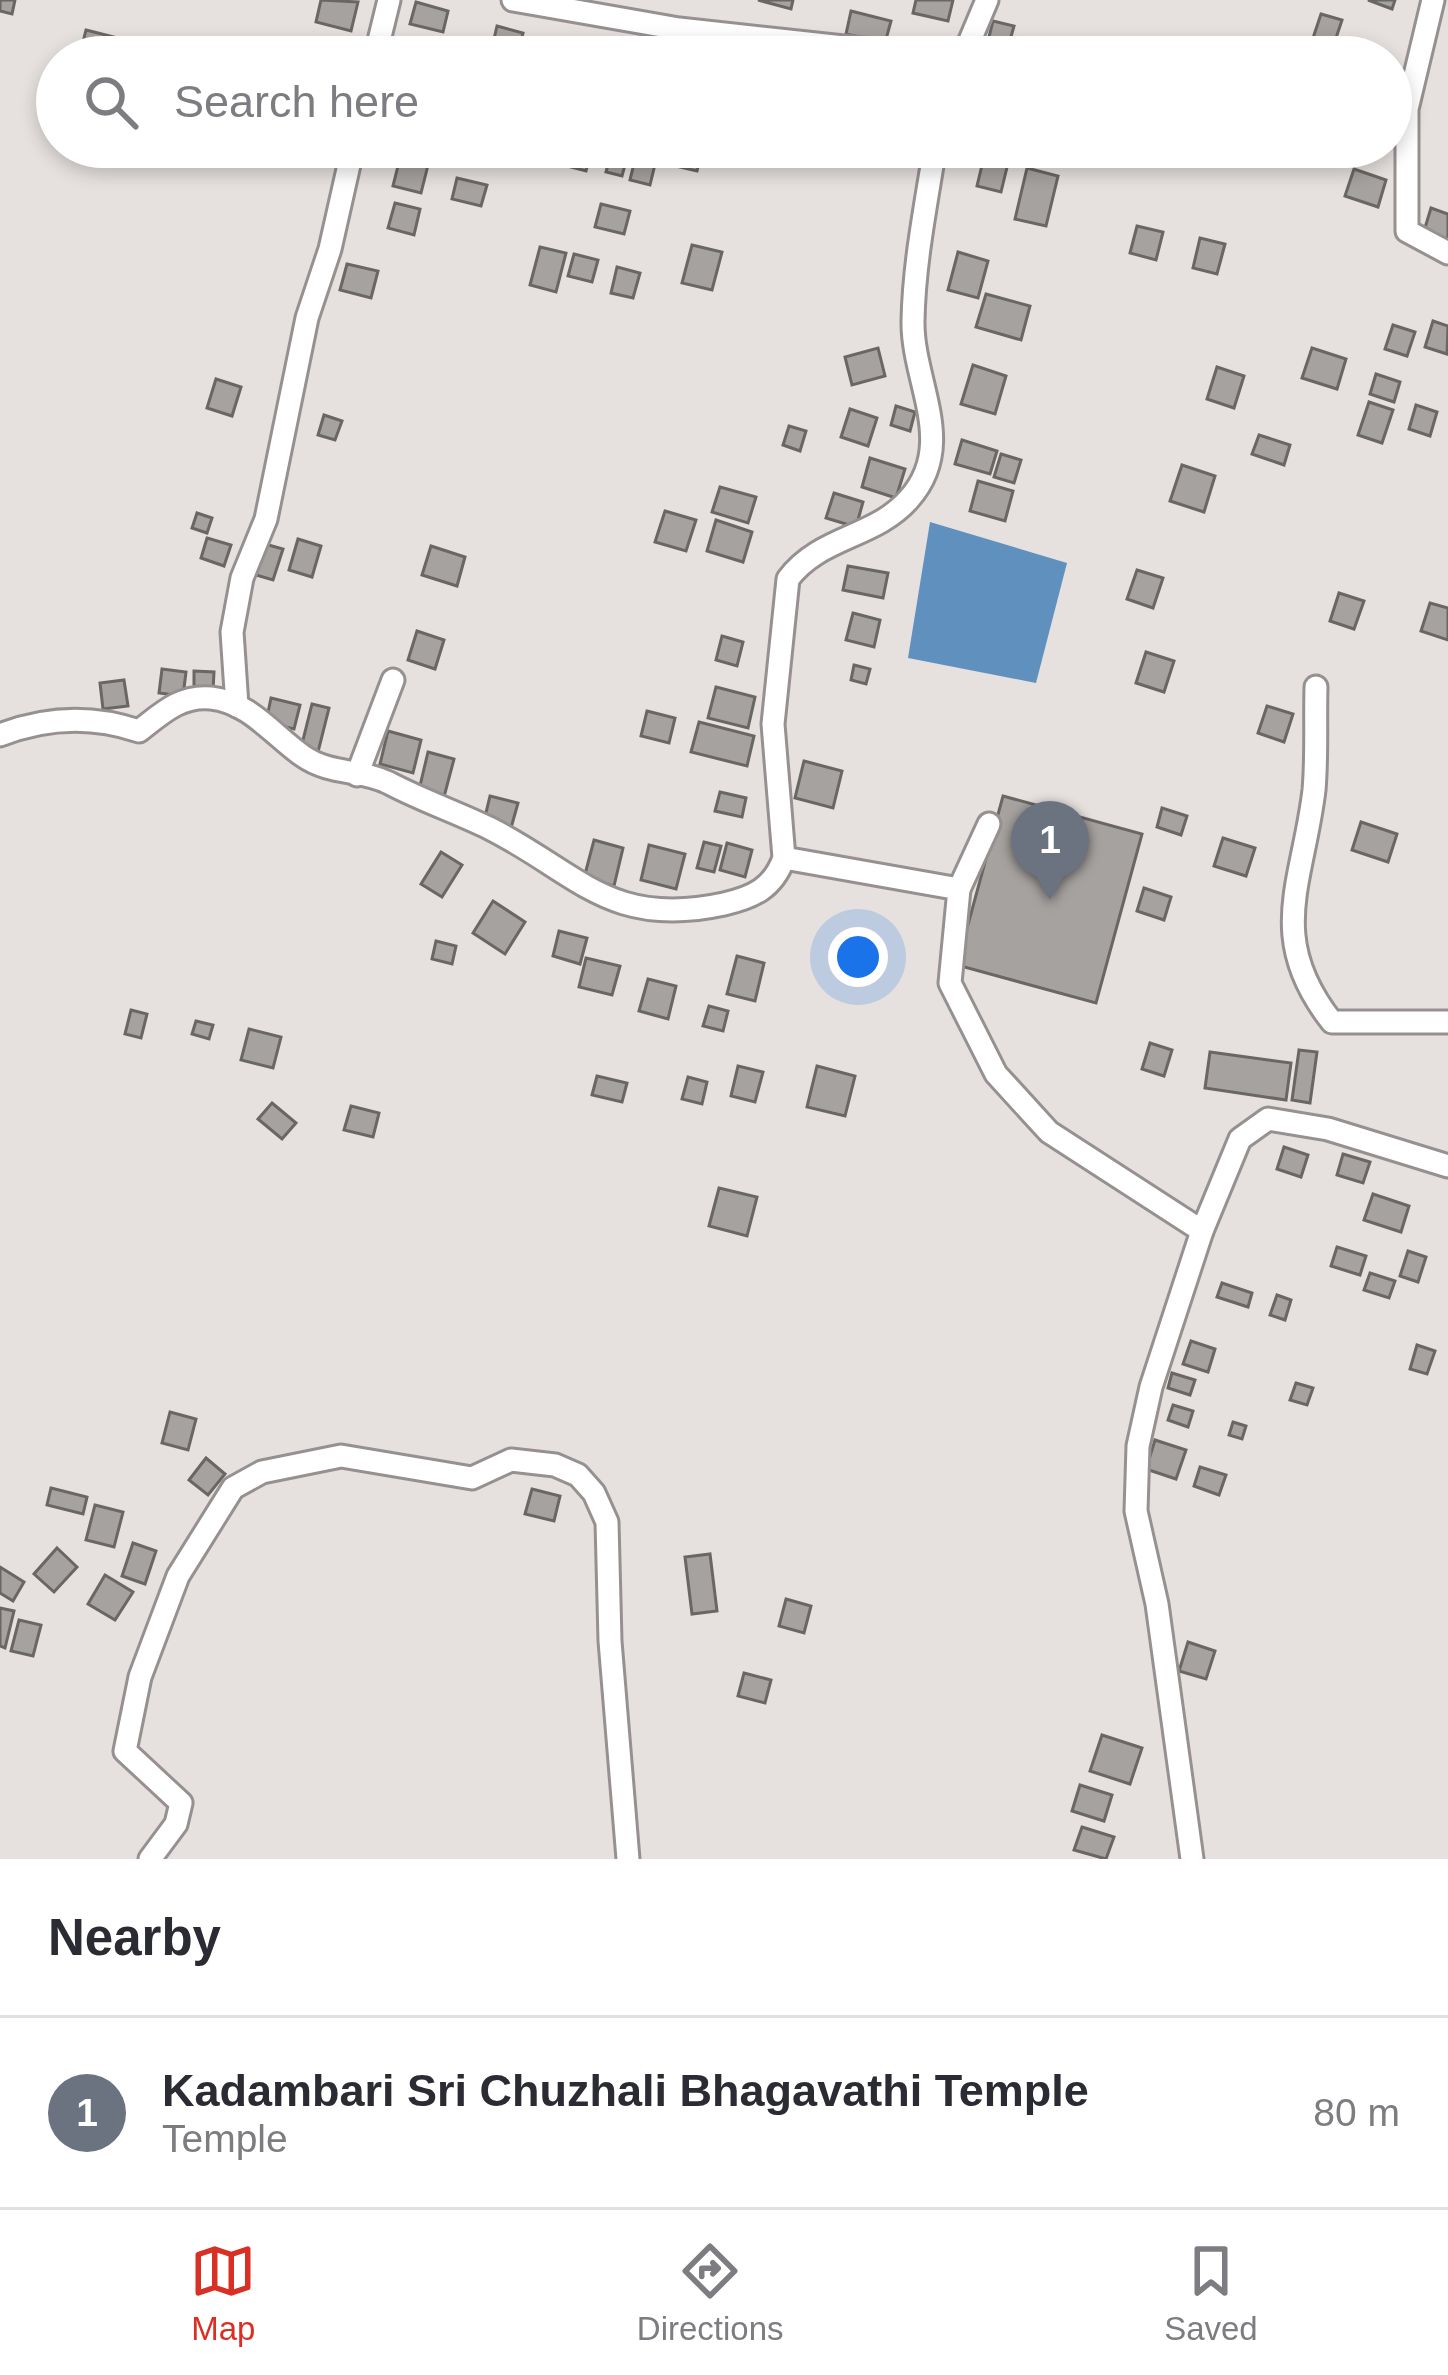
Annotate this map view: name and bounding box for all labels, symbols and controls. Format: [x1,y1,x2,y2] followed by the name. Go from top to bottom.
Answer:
[36,36,1412,168] search box
[78,69,144,135] icon: search
[174,76,419,127] text: Search here
[1011,801,1089,900] pin: 1
[828,927,888,987] your location
[48,1909,221,1966] text: Nearby
[162,2065,1089,2116] text: Kadambari Sri Chuzhali Bhagavathi Temple
[76,2091,98,2134] text: 1
[1313,2091,1400,2134] text: 80 m
[162,2117,288,2160] text: Temple
[190,2238,256,2348] tab: Map
[637,2238,784,2348] tab: Directions
[1164,2238,1258,2348] tab: Saved

